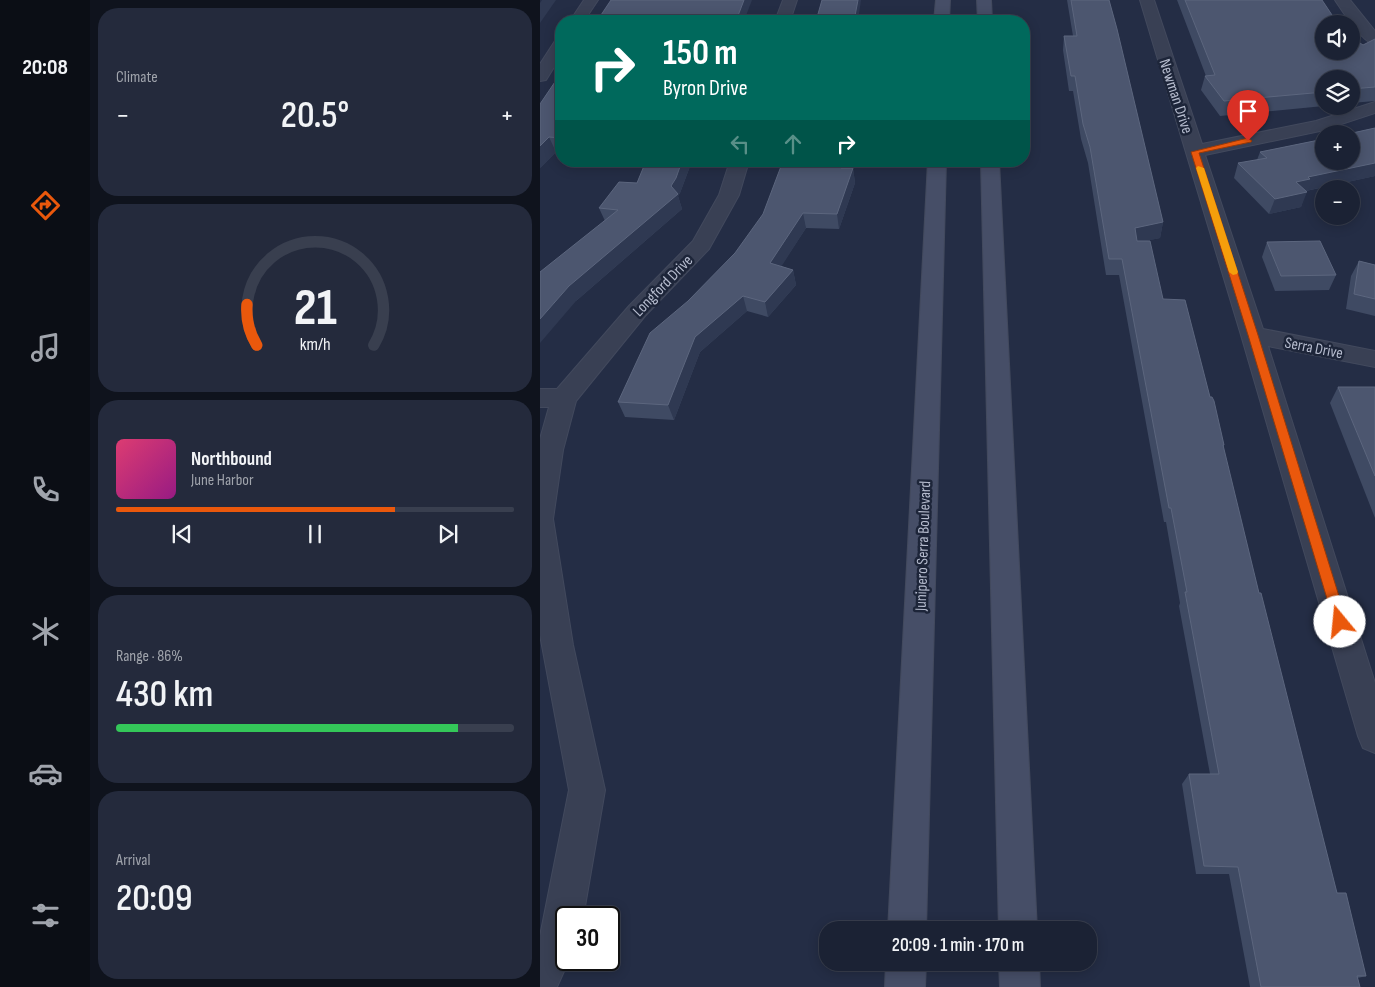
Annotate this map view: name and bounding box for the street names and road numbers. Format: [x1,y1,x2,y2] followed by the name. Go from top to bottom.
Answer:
[1155,57,1197,136] street label: Newman Drive
[629,251,697,321] street label: Longford Drive
[1283,334,1344,363] street label: Serra Drive
[912,481,935,612] street label: Junipero Serra Boulevard

